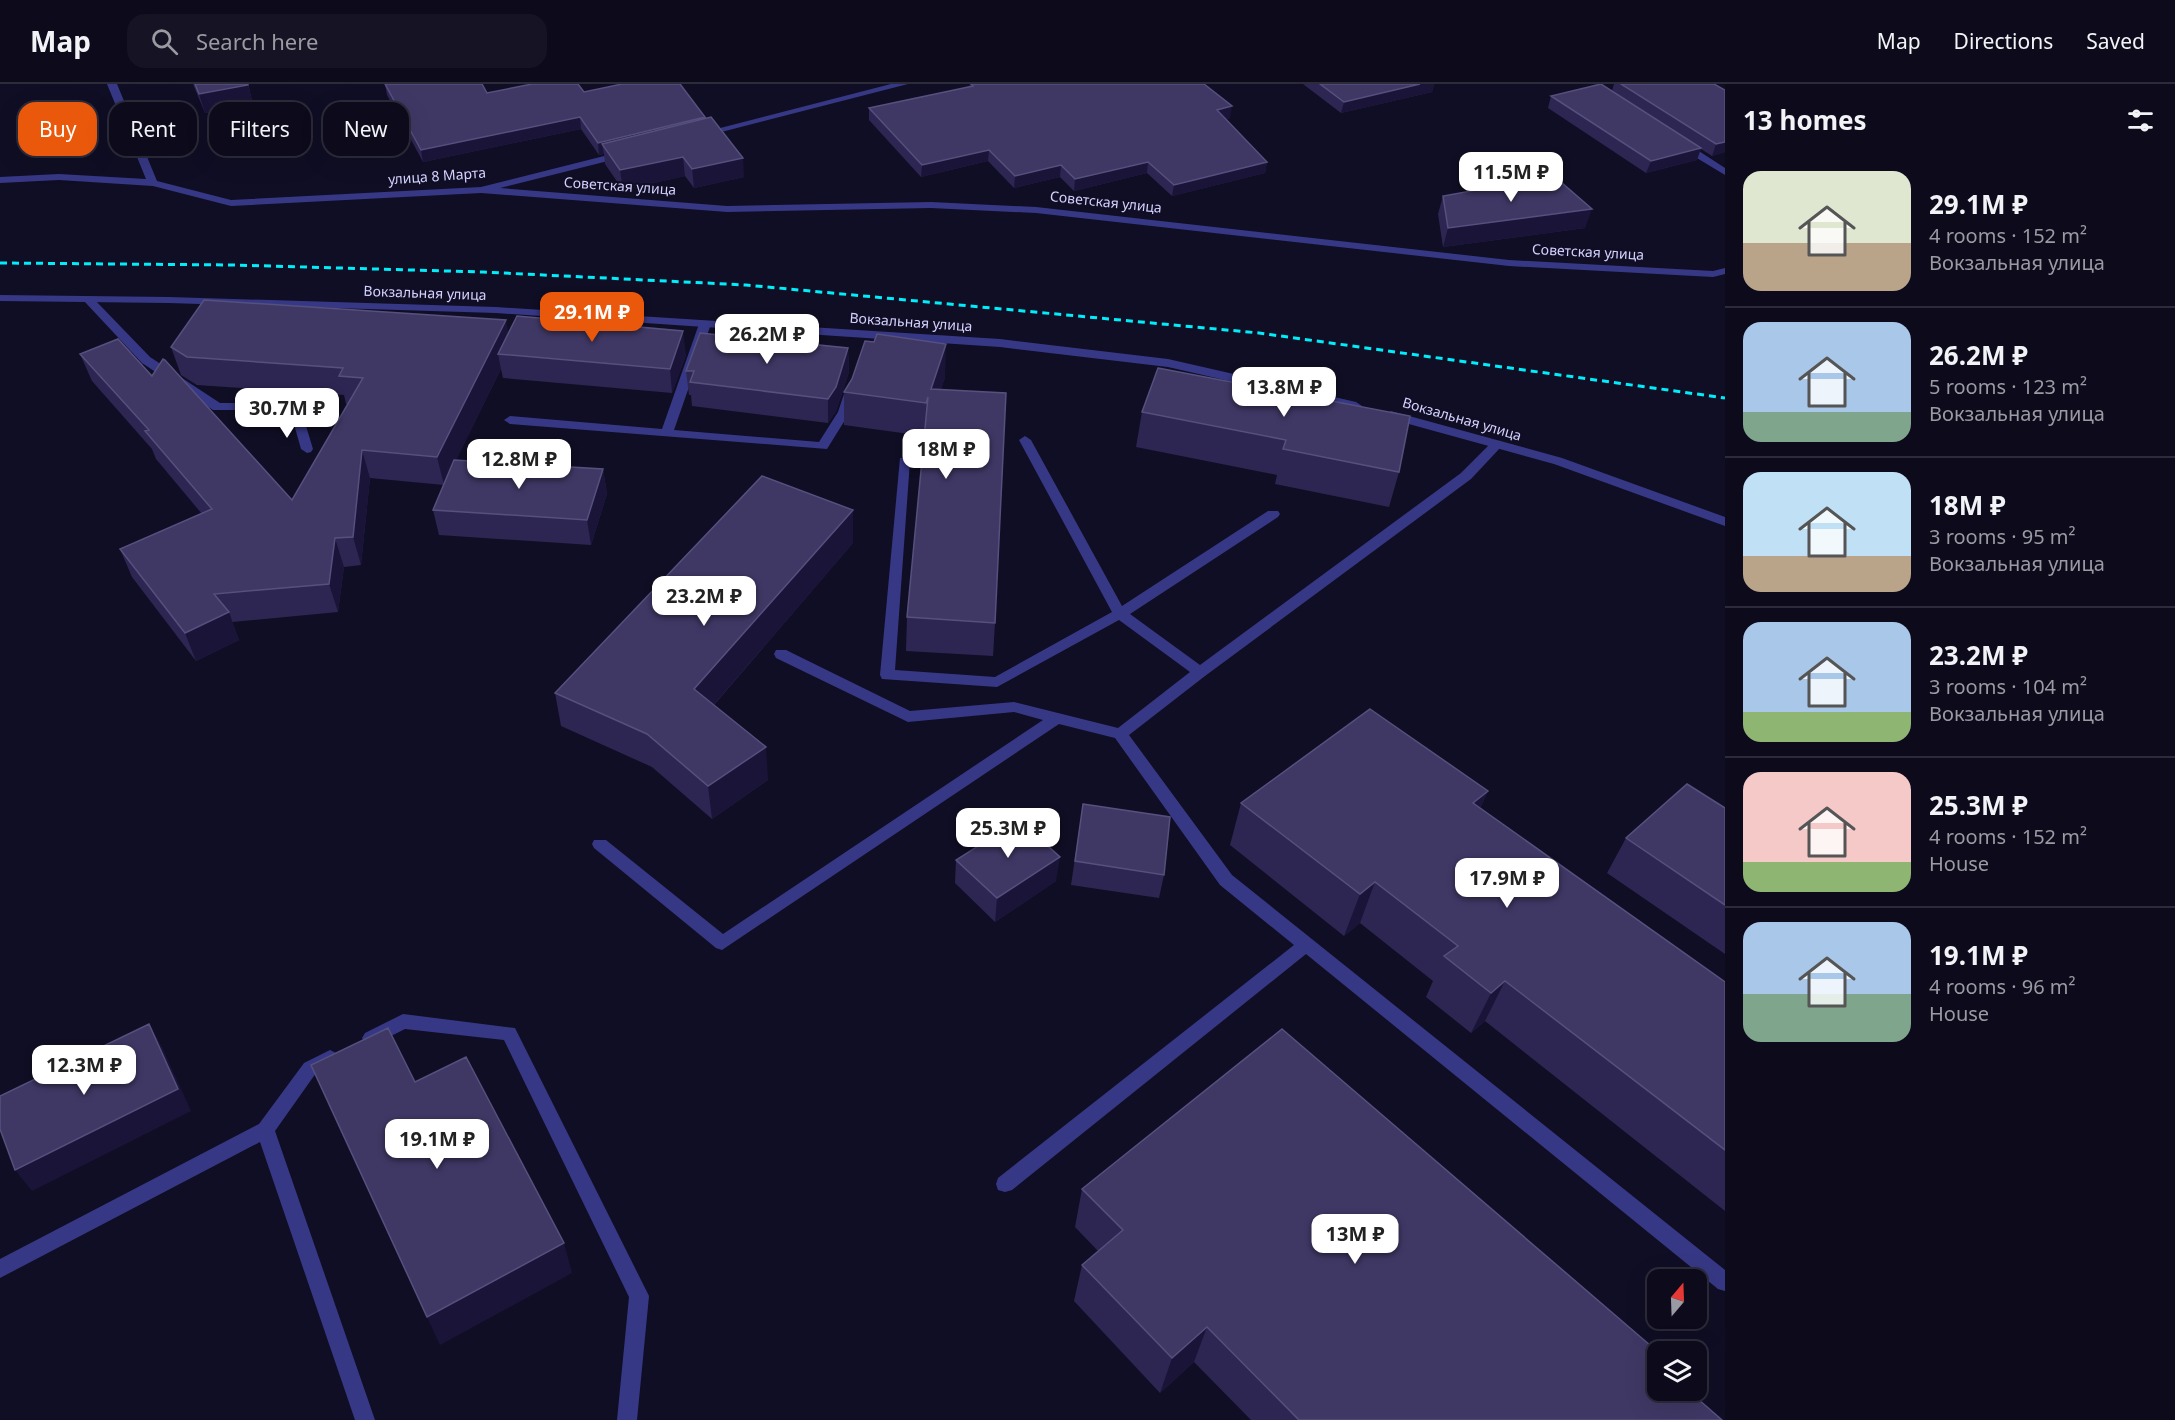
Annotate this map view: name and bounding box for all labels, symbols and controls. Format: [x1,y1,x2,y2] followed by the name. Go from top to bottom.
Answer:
[127,14,547,68] search box
[30,22,91,60] text: Map
[148,25,181,58] icon: search
[196,26,318,56] text: Search here
[1877,27,1921,55] text: Map
[1954,27,2053,55] text: Directions
[2086,27,2145,55] text: Saved
[18,102,97,156] chip: Buy
[109,102,197,156] chip: Rent
[209,102,311,156] chip: Filters
[323,102,409,156] chip: New
[1743,102,1867,138] text: 13 homes
[2124,104,2157,137] icon: filters
[1456,152,1566,203] pin: 11.5M ₽
[1473,158,1549,185] text: 11.5M ₽
[387,163,487,188] street label: улица 8 Марта
[563,172,677,199] street label: Советская улица
[1049,186,1163,217] street label: Советская улица
[1929,186,2028,222] text: 29.1M ₽
[1791,195,1863,267] icon: home
[1929,222,2087,249] text: 4 rooms · 152 m²
[1531,239,1645,264] street label: Советская улица
[1929,249,2105,276] text: Вокзальная улица
[363,281,487,304] street label: Вокзальная улица
[537,292,647,343] pin: 29.1M ₽
[554,298,630,325] text: 29.1M ₽
[849,308,973,335] street label: Вокзальная улица
[712,314,822,365] pin: 26.2M ₽
[729,320,805,347] text: 26.2M ₽
[1929,337,2028,373] text: 26.2M ₽
[1791,346,1863,418] icon: home
[1229,367,1339,418] pin: 13.8M ₽
[1246,373,1322,400] text: 13.8M ₽
[1929,373,2087,400] text: 5 rooms · 123 m²
[232,388,342,439] pin: 30.7M ₽
[1400,392,1524,445] street label: Вокзальная улица
[249,394,325,421] text: 30.7M ₽
[1929,400,2105,427] text: Вокзальная улица
[904,429,988,480] pin: 18M ₽
[917,435,975,462] text: 18M ₽
[464,439,574,490] pin: 12.8M ₽
[481,445,557,472] text: 12.8M ₽
[1929,487,2006,523] text: 18M ₽
[1791,496,1863,568] icon: home
[1929,523,2076,550] text: 3 rooms · 95 m²
[1929,550,2105,577] text: Вокзальная улица
[649,576,759,627] pin: 23.2M ₽
[666,582,742,609] text: 23.2M ₽
[1929,637,2028,673] text: 23.2M ₽
[1791,646,1863,718] icon: home
[1929,673,2087,700] text: 3 rooms · 104 m²
[1929,700,2105,727] text: Вокзальная улица
[1929,787,2028,823] text: 25.3M ₽
[1791,796,1863,868] icon: home
[953,808,1063,859] pin: 25.3M ₽
[970,814,1046,841] text: 25.3M ₽
[1929,823,2087,850] text: 4 rooms · 152 m²
[1929,850,1989,877] text: House
[1452,858,1562,909] pin: 17.9M ₽
[1469,864,1545,891] text: 17.9M ₽
[1929,937,2028,973] text: 19.1M ₽
[1791,946,1863,1018] icon: home
[1929,973,2076,1000] text: 4 rooms · 96 m²
[1929,1000,1989,1027] text: House
[29,1045,139,1096] pin: 12.3M ₽
[46,1051,122,1078] text: 12.3M ₽
[382,1119,492,1170] pin: 19.1M ₽
[399,1125,475,1152] text: 19.1M ₽
[1313,1214,1397,1265] pin: 13M ₽
[1326,1220,1384,1247] text: 13M ₽
[1647,1269,1707,1329] north arrow
[1647,1269,1707,1401] map controls
[1647,1341,1707,1401] button: layers

